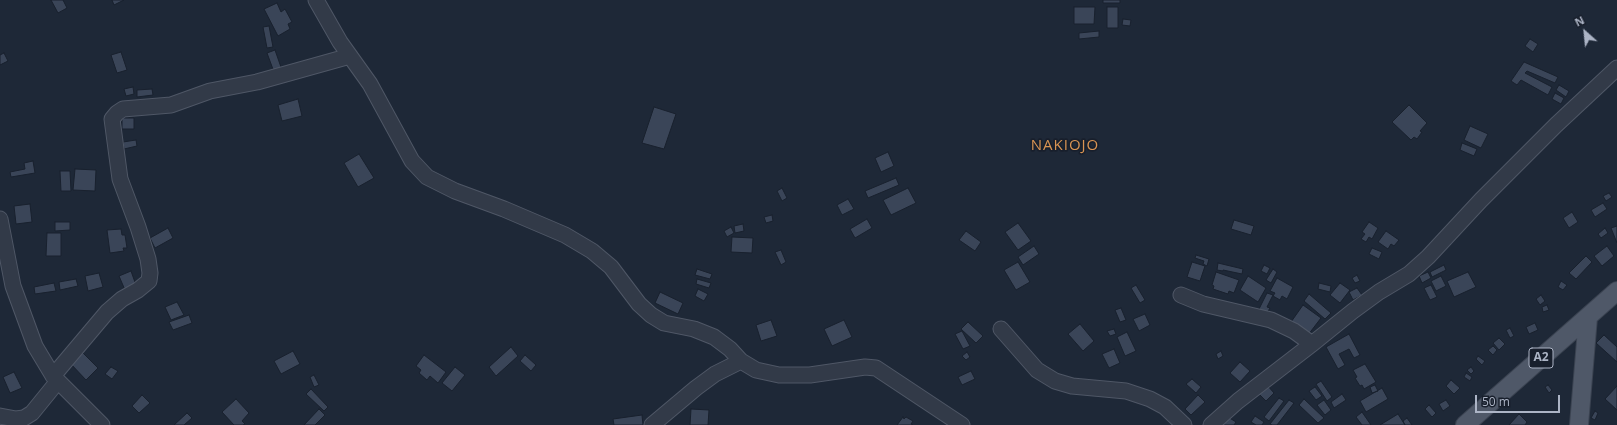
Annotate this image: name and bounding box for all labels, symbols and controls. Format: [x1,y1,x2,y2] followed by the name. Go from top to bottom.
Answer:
[1565,12,1605,52] north arrow
[1572,12,1587,30] text: N
[1031,137,1099,155] district label: NAKIOJO
[1529,348,1553,368] road number: A2
[1477,387,1562,413] scale bar
[1482,393,1510,410] text: 50 m

